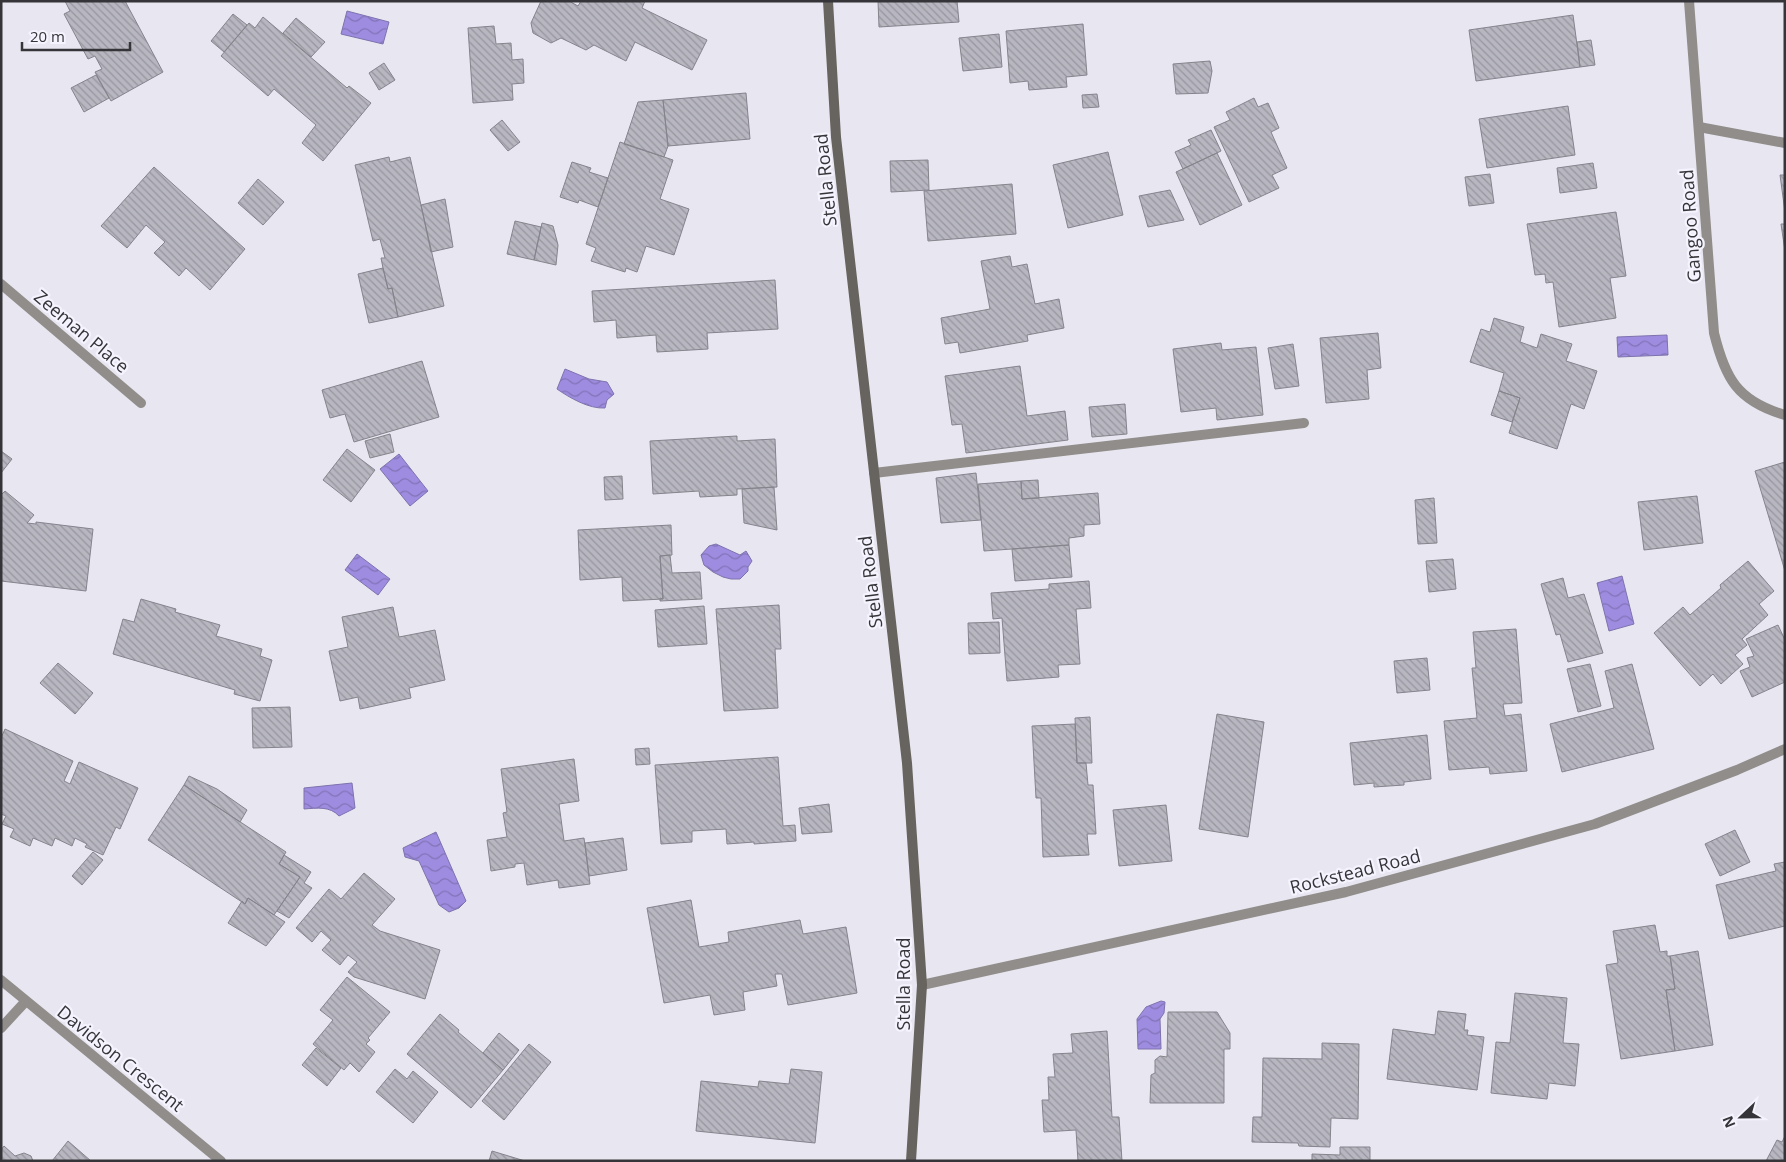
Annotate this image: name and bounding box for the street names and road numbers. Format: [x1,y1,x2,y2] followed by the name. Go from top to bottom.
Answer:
[808,132,842,228] street label: Stella Road
[1674,169,1706,283] street label: Gangoo Road
[29,284,135,378] street label: Zeeman Place
[852,534,888,630] street label: Stella Road
[1287,843,1423,899] street label: Rockstead Road
[891,937,915,1031] street label: Stella Road
[53,999,189,1117] street label: Davidson Crescent

